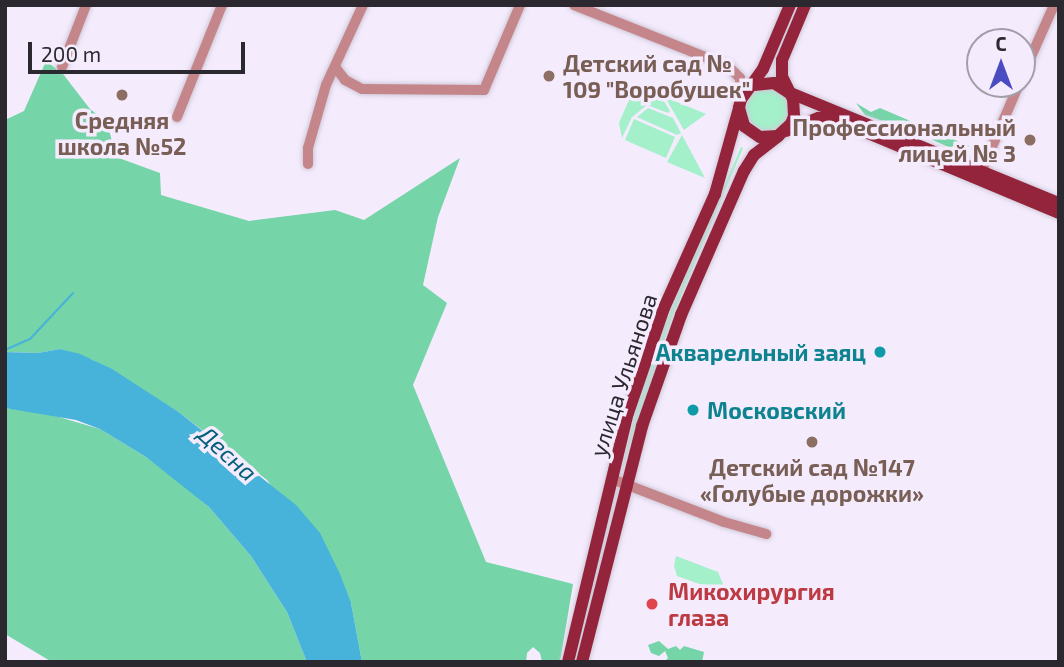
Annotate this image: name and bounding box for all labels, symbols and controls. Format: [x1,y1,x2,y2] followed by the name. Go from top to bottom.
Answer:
[32,28,248,72] scale bar
[966,28,1036,98] north arrow
[995,32,1007,55] text: С
[41,41,101,66] text: 200 m
[563,49,751,103] place label: Детский сад № 109 "Воробушек"
[541,68,557,84] marker: Детский сад № 109 "Воробушек"
[114,87,130,103] marker: Средняя школа №52
[58,106,186,160] place label: Средняя школа №52
[792,113,1016,167] place label: Профессиональный лицей № 3
[1022,132,1038,148] marker: Профессиональный лицей № 3
[584,290,662,460] street label: улица Ульянова
[655,338,866,366] place label: Акварельный заяц
[872,344,888,360] marker: Акварельный заяц
[707,396,846,424] place label: Московский
[685,402,701,418] marker: Московский
[193,419,263,487] water label: Десна
[804,434,820,450] marker: Детский сад №147 «Голубые дорожки»
[700,453,924,507] place label: Детский сад №147 «Голубые дорожки»
[668,577,835,631] place label: Микохирургия глаза
[642,594,662,614] marker: Микохирургия глаза

